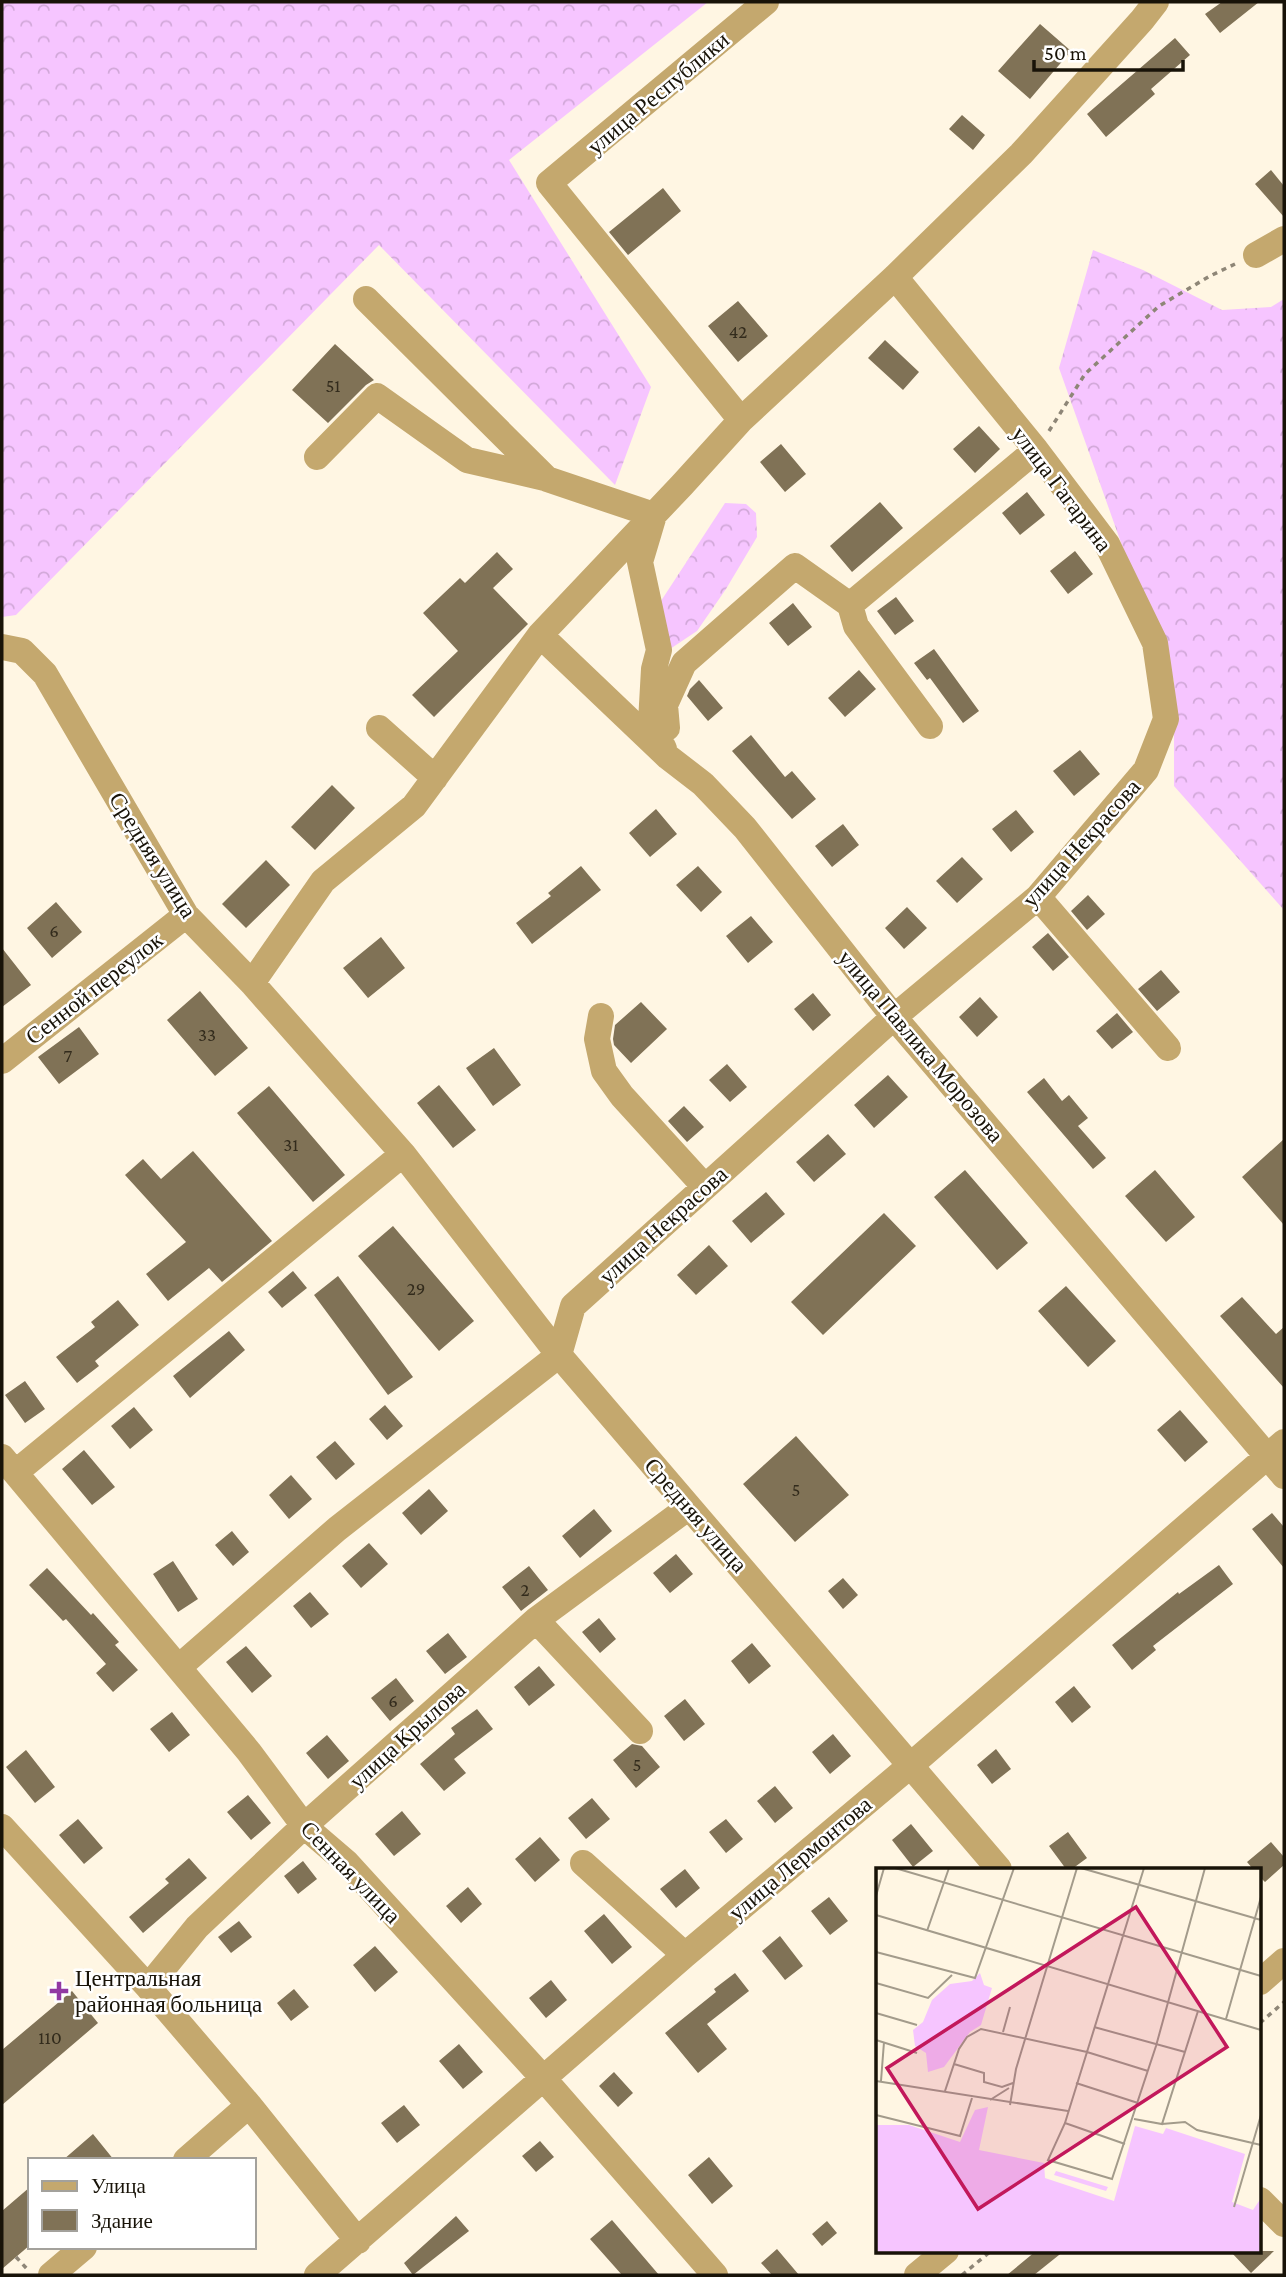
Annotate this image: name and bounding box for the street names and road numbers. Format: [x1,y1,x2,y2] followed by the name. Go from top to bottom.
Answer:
[582,26,734,160] street label: улица Республики
[1006,421,1118,557] street label: улица Гагарина
[1017,774,1145,912] street label: улица Некрасова
[104,787,202,923] street label: Средняя улица
[20,926,168,1050] street label: Сенной переулок
[833,944,1009,1148] street label: улица Павлика Морозова
[594,1161,732,1289] street label: улица Некрасова
[639,1452,753,1578] street label: Средняя улица
[344,1676,470,1794] street label: улица Крылова
[723,1791,877,1925] street label: улица Лермонтова
[296,1815,406,1929] street label: Сенная улица

